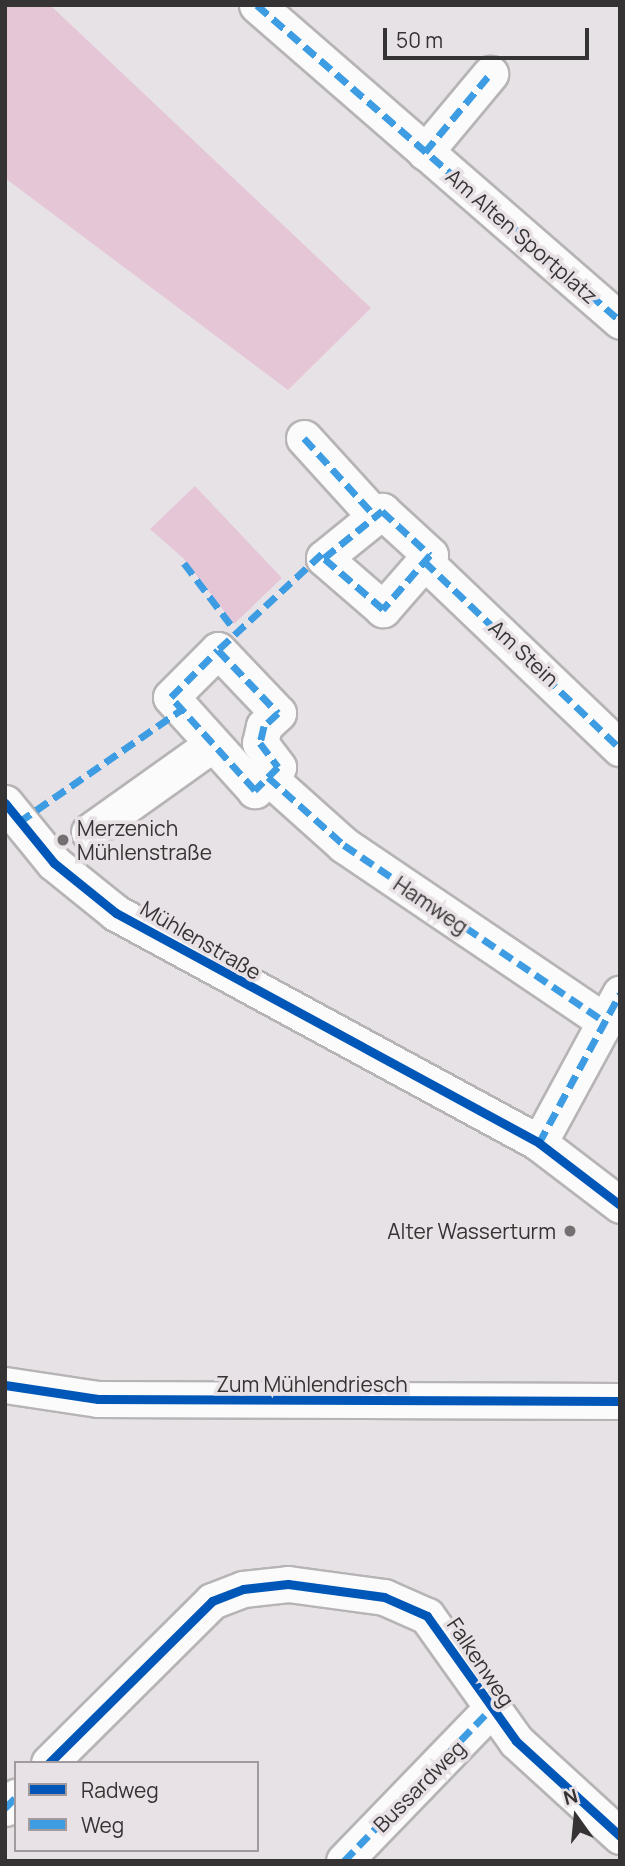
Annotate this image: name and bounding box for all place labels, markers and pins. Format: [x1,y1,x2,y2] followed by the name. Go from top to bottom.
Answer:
[77,815,212,865] place label: Merzenich Mühlenstraße
[55,832,71,848] marker: Merzenich Mühlenstraße
[387,1218,556,1244] place label: Alter Wasserturm
[562,1223,578,1239] marker: Alter Wasserturm

